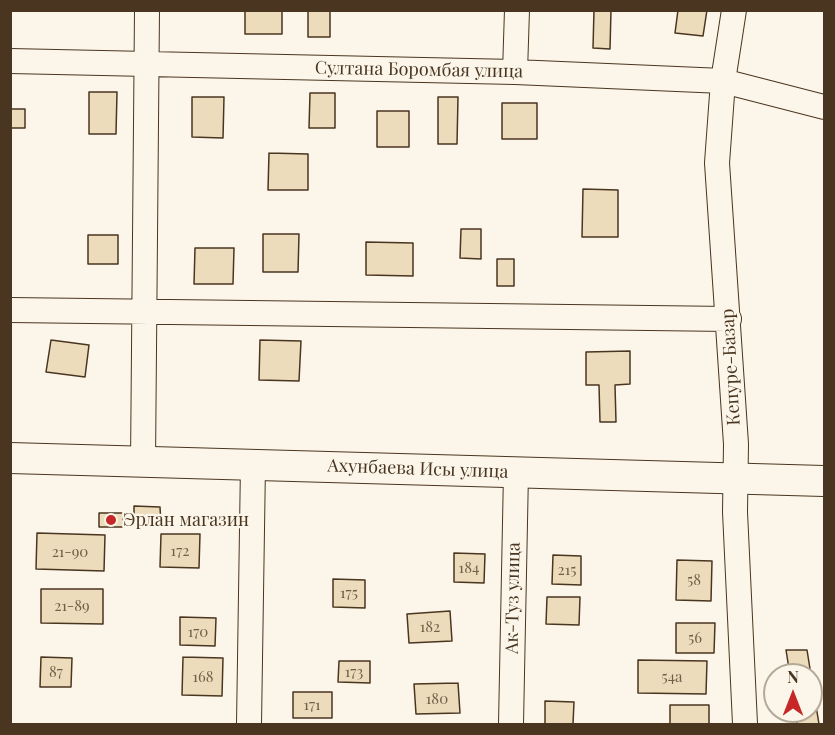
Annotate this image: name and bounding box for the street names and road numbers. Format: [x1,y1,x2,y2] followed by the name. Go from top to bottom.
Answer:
[315,57,523,83] street label: Султана Боромбая улица
[717,308,745,426] street label: Кепуре-Базар
[327,455,509,483] street label: Ахунбаева Исы улица
[501,542,525,654] street label: Ак-Туз улица

